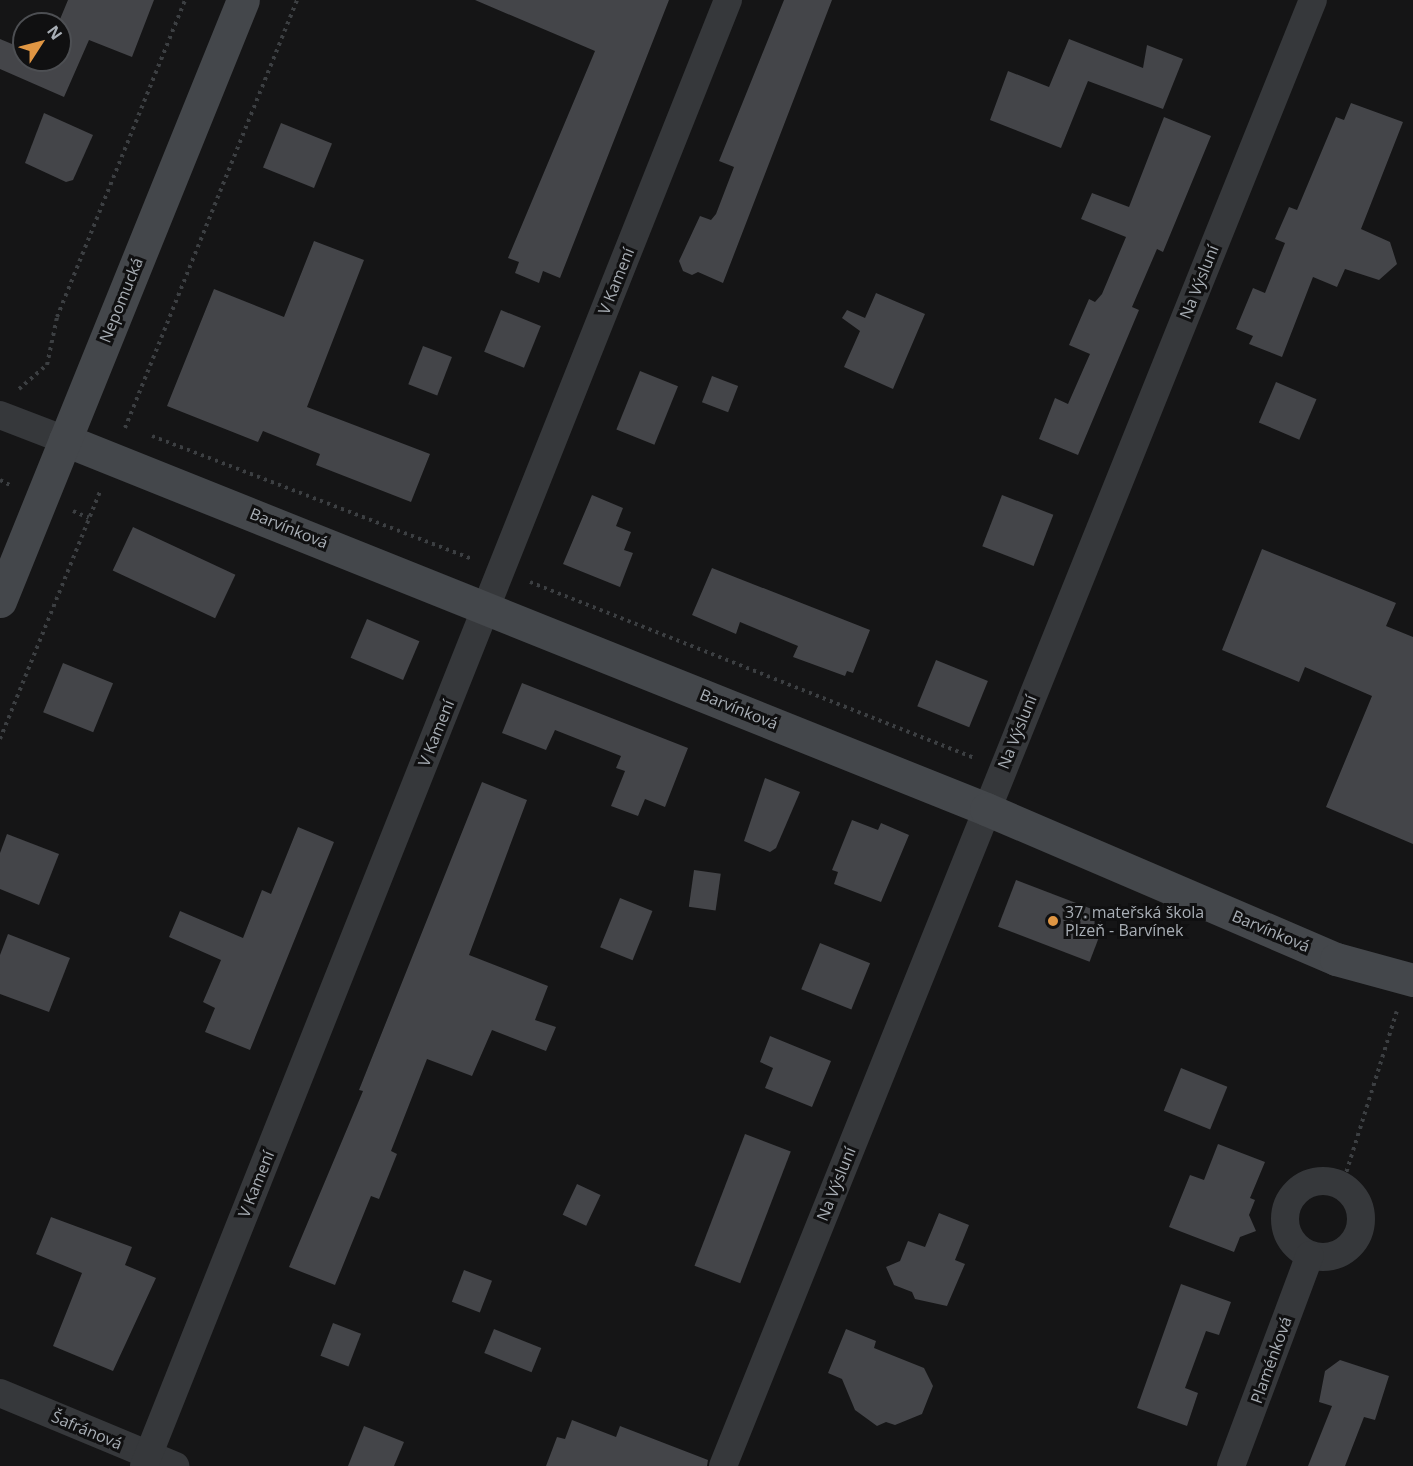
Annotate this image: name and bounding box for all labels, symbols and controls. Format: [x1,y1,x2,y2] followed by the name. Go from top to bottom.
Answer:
[12,12,72,72] north arrow
[42,21,68,44] text: N
[1175,242,1223,322] street label: Na Výsluní
[594,245,638,317] street label: V Kamení
[95,255,147,345] street label: Nepomucká
[247,504,331,552] street label: Barvínková
[697,685,781,733] street label: Barvínková
[993,692,1041,772] street label: Na Výsluní
[414,697,458,769] street label: V Kamení
[1065,902,1204,940] place label: 37. mateřská škola Plzeň - Barvínek
[1229,906,1313,956] street label: Barvínková
[1046,914,1060,928] marker: 37. mateřská škola Plzeň - Barvínek
[812,1144,860,1224] street label: Na Výsluní
[234,1148,278,1220] street label: V Kamení
[1246,1314,1296,1406] street label: Plaménková
[49,1407,125,1453] street label: Šafránová

